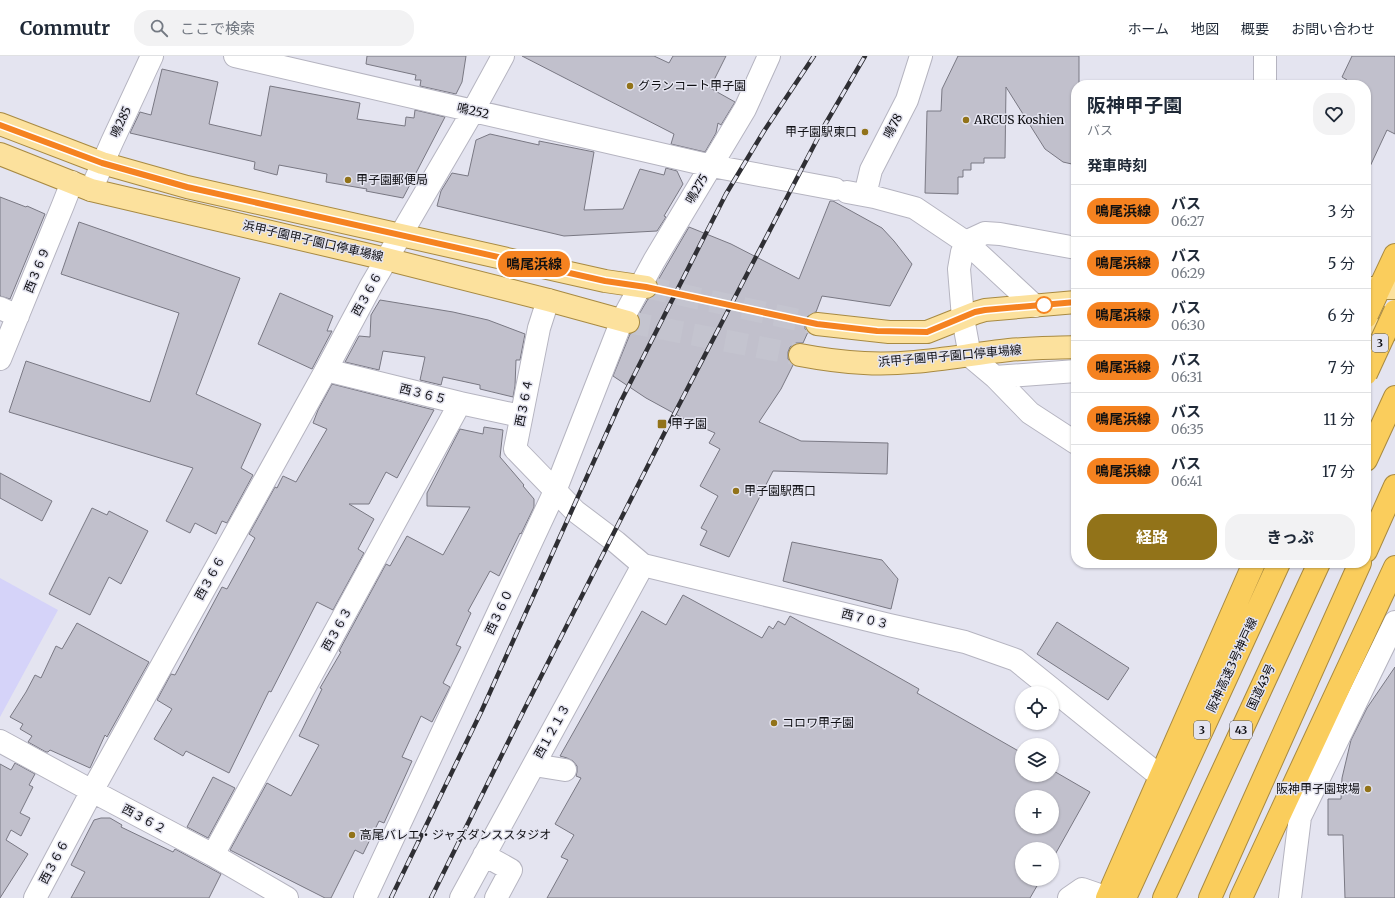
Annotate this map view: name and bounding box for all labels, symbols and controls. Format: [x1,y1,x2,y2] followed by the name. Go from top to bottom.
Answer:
[134,10,414,46] search box
[20,16,110,40] text: Commutr
[148,17,170,39] icon: search
[180,19,255,38] text: ここで検索
[1127,20,1169,38] text: ホーム
[1191,20,1219,38] text: 地図
[1241,20,1269,38] text: 概要
[1291,20,1375,38] text: お問い合わせ
[638,78,746,93] place label: グランコート甲子園
[625,81,635,91] marker: グランコート甲子園
[1087,93,1182,117] text: 阪神甲子園
[1313,93,1355,135] button: heart
[456,100,491,121] street label: 鳴252
[107,104,134,140] street label: 鳴285
[880,111,905,141] street label: 鳴78
[973,112,1064,127] place label: ARCUS Koshien
[961,115,971,125] marker: ARCUS Koshien
[1087,122,1113,139] text: バス
[785,124,857,139] place label: 甲子園駅東口
[860,127,870,137] marker: 甲子園駅東口
[1087,156,1147,175] text: 発車時刻
[682,171,711,206] street label: 鳴275
[356,172,428,187] place label: 甲子園郵便局
[343,175,353,185] marker: 甲子園郵便局
[1171,194,1201,213] text: バス
[1095,202,1151,220] text: 鳴尾浜線
[1328,202,1355,221] text: 3 分
[1171,213,1205,230] text: 06:27
[241,217,385,264] street label: 浜甲子園甲子園口停車場線
[21,245,52,295] street label: 西３６９
[1171,246,1201,265] text: バス
[506,251,562,277] line badge: 鳴尾浜線
[1095,254,1151,272] text: 鳴尾浜線
[1328,254,1355,273] text: 5 分
[506,255,562,273] text: 鳴尾浜線
[1171,265,1205,282] text: 06:29
[348,269,385,318] street label: 西３６６
[1035,296,1053,314] unlabelled marker
[1171,298,1201,317] text: バス
[1095,306,1151,324] text: 鳴尾浜線
[1327,306,1355,325] text: 6 分
[1171,317,1205,334] text: 06:30
[1372,334,1388,352] road number: 3
[878,342,1022,369] street label: 浜甲子園甲子園口停車場線
[1171,350,1201,369] text: バス
[1095,358,1151,376] text: 鳴尾浜線
[1328,358,1355,377] text: 7 分
[1171,369,1202,386] text: 06:31
[512,378,535,428] street label: 西３６４
[398,380,448,407] street label: 西３６５
[1171,402,1201,421] text: バス
[1095,410,1151,428] text: 鳴尾浜線
[1323,410,1355,429] text: 11 分
[671,416,707,431] place label: 甲子園
[656,418,668,430] marker: 甲子園
[1171,421,1204,438] text: 06:35
[1171,454,1201,473] text: バス
[1095,462,1151,480] text: 鳴尾浜線
[1322,462,1355,481] text: 17 分
[1171,473,1202,490] text: 06:41
[744,483,816,498] place label: 甲子園駅西口
[731,486,741,496] marker: 甲子園駅西口
[1087,514,1217,560] button: 経路
[1225,514,1355,560] button: きっぷ
[191,553,228,602] street label: 西３６６
[482,587,515,637] street label: 西３６０
[318,604,355,653] street label: 西３６３
[840,605,890,632] street label: 西７０３
[1203,615,1260,715] street label: 阪神高速3号神戸線
[1243,661,1278,712] street label: 国道43号
[1015,686,1059,886] map controls
[1015,686,1059,730] button: locate
[530,701,573,761] street label: 西１２１３
[782,715,854,730] place label: コロワ甲子園
[769,718,779,728] marker: コロワ甲子園
[1194,721,1210,739] road number: 3
[1230,721,1252,739] road number: 43
[1015,738,1059,782] button: layers
[1276,781,1360,796] place label: 阪神甲子園球場
[1363,784,1373,794] marker: 阪神甲子園球場
[1015,790,1059,834] button: +
[120,801,169,836] street label: 西３６２
[360,827,551,842] place label: 高尾バレエ・ジャズダンススタジオ
[347,830,357,840] marker: 高尾バレエ・ジャズダンススタジオ
[36,837,71,886] street label: 西３６６
[1015,842,1059,886] button: −

